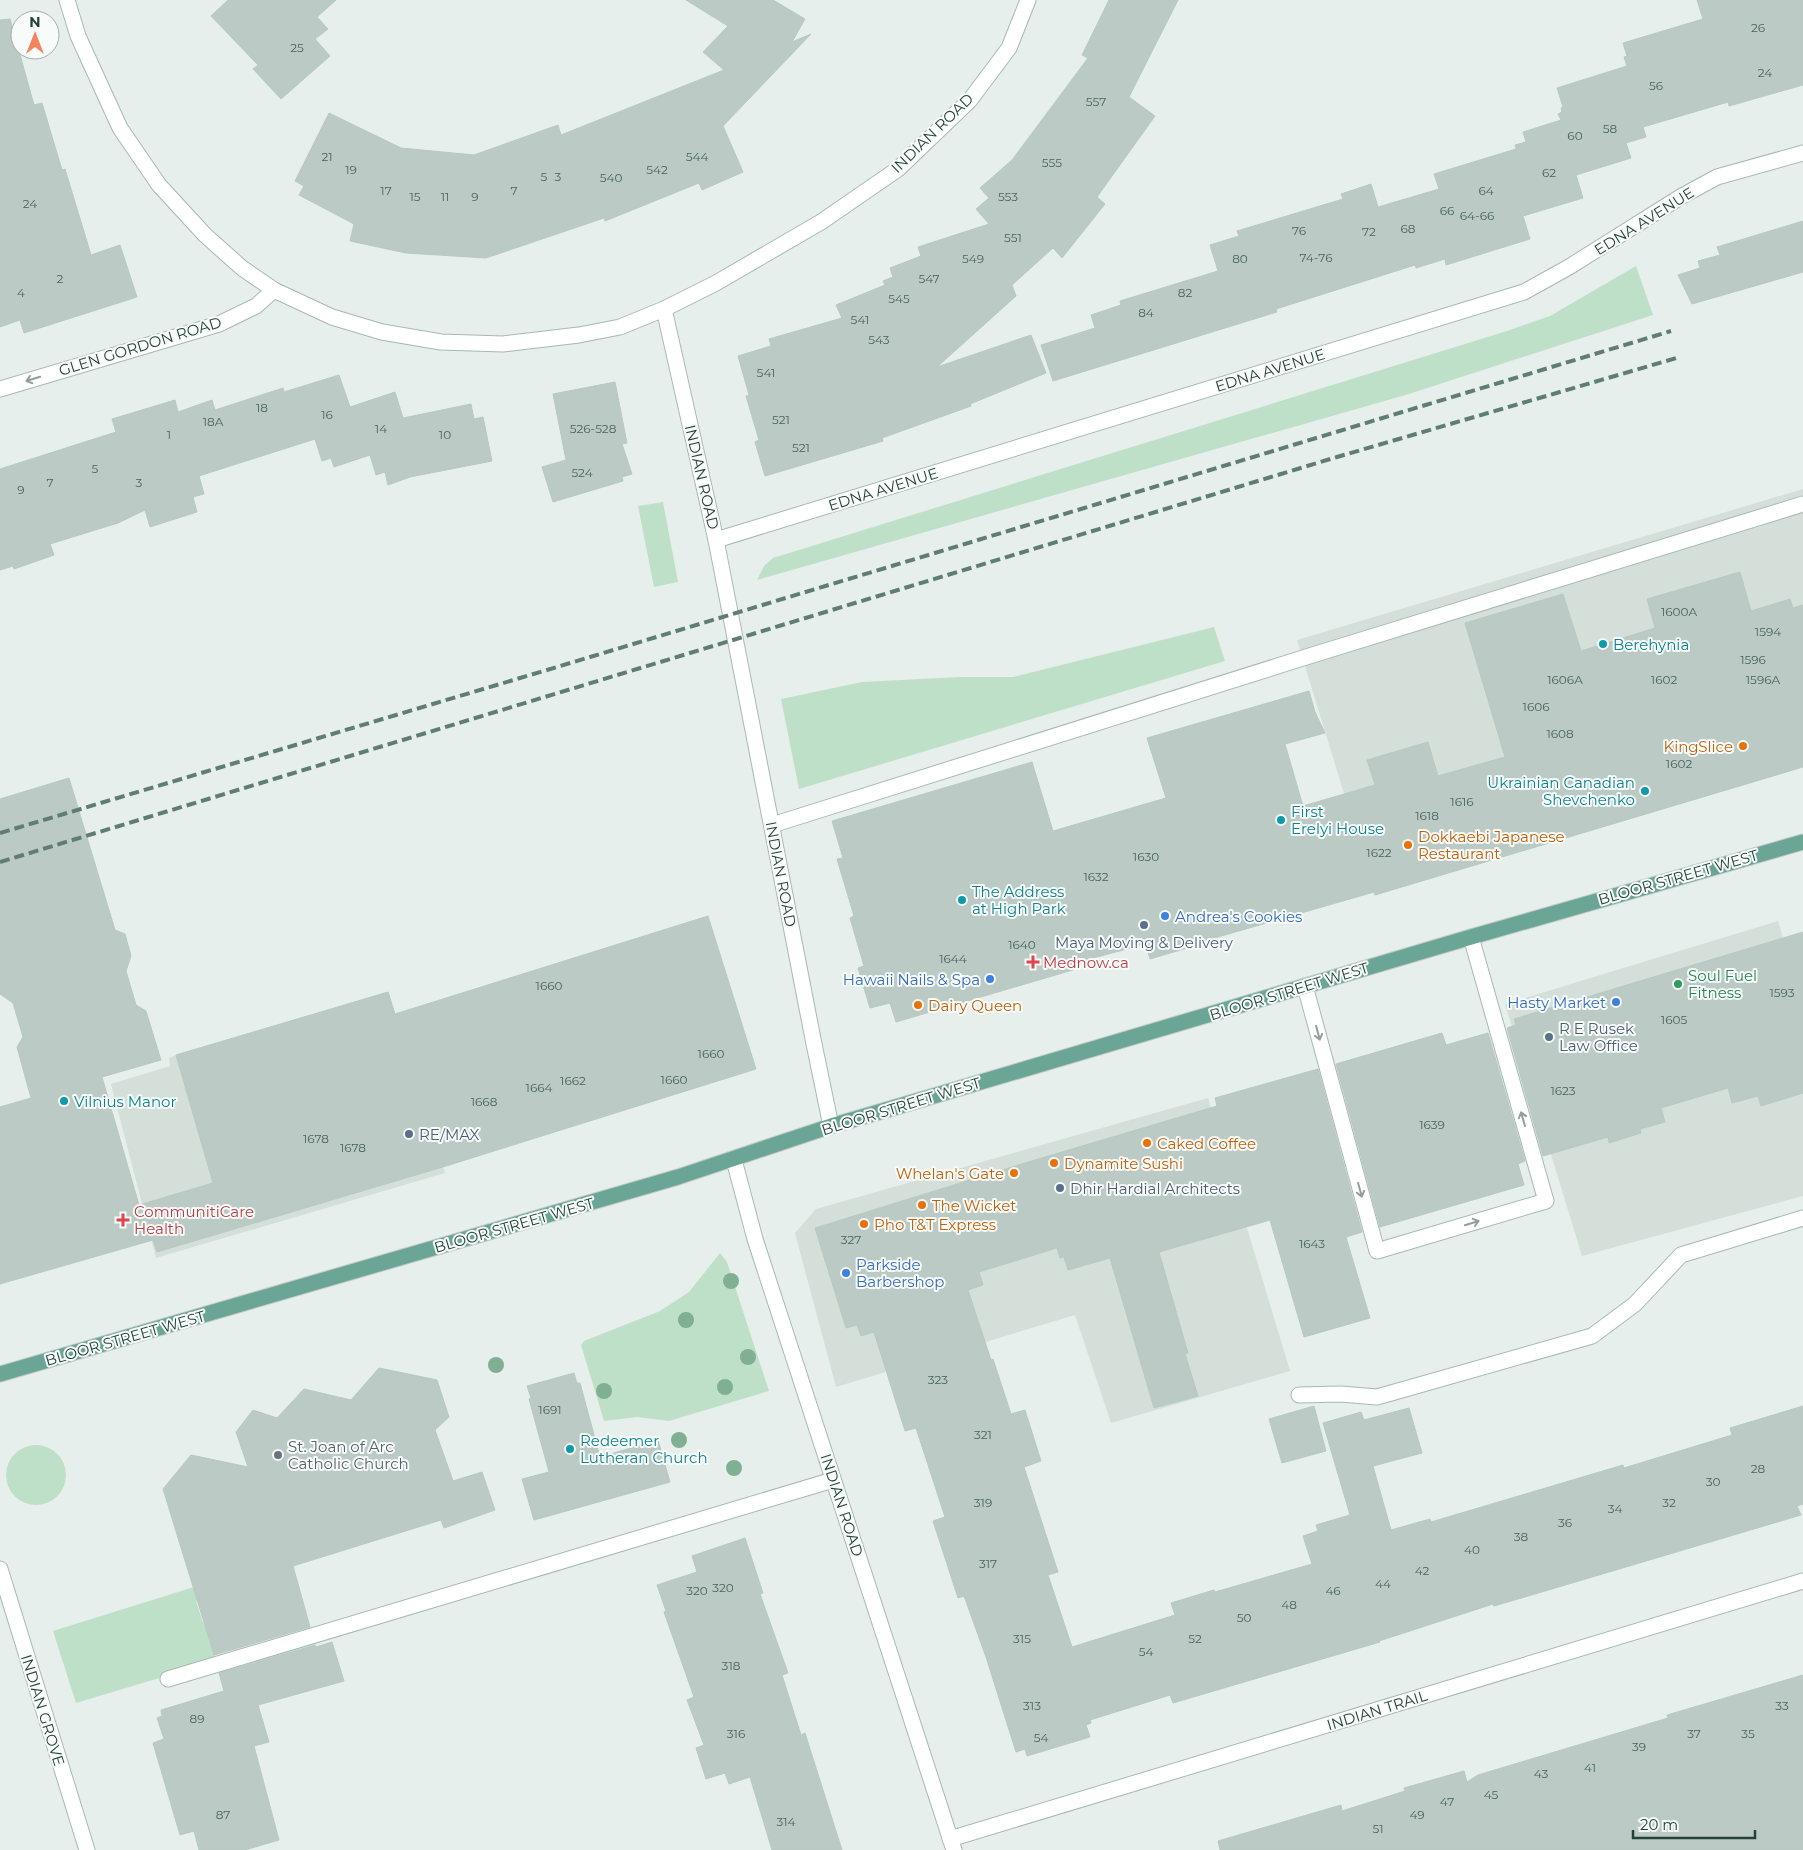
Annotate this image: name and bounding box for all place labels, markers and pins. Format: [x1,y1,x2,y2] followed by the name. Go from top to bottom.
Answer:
[1613,635,1689,654] place label: Berehynia
[1597,638,1609,650] marker: Berehynia
[1663,737,1733,756] place label: KingSlice
[1737,740,1749,752] marker: KingSlice
[1487,773,1635,809] place label: Ukrainian Canadian Shevchenko
[1639,785,1651,797] marker: Ukrainian Canadian Shevchenko
[1291,802,1384,838] place label: First Erelyi House
[1275,814,1287,826] marker: First Erelyi House
[1418,827,1565,863] place label: Dokkaebi Japanese Restaurant
[1402,839,1414,851] marker: Dokkaebi Japanese Restaurant
[972,882,1066,918] place label: The Address at High Park
[956,894,968,906] marker: The Address at High Park
[1175,907,1302,926] place label: Andrea's Cookies
[1159,910,1171,922] marker: Andrea's Cookies
[1138,919,1150,931] marker: Maya Moving & Delivery
[1055,933,1234,952] place label: Maya Moving & Delivery
[1043,953,1129,972] place label: Mednow.ca
[1027,956,1039,968] marker: Mednow.ca
[1688,966,1757,1002] place label: Soul Fuel Fitness
[843,970,980,989] place label: Hawaii Nails & Spa
[984,973,996,985] marker: Hawaii Nails & Spa
[1672,978,1684,990] marker: Soul Fuel Fitness
[1507,993,1606,1012] place label: Hasty Market
[928,996,1022,1015] place label: Dairy Queen
[1610,996,1622,1008] marker: Hasty Market
[912,999,924,1011] marker: Dairy Queen
[1559,1019,1638,1055] place label: R E Rusek Law Office
[1543,1031,1555,1043] marker: R E Rusek Law Office
[74,1092,177,1111] place label: Vilnius Manor
[58,1095,70,1107] marker: Vilnius Manor
[419,1125,480,1144] place label: RE/MAX
[403,1128,415,1140] marker: RE/MAX
[1157,1134,1256,1153] place label: Caked Coffee
[1141,1137,1153,1149] marker: Caked Coffee
[1064,1154,1183,1173] place label: Dynamite Sushi
[1048,1157,1060,1169] marker: Dynamite Sushi
[896,1164,1004,1183] place label: Whelan's Gate
[1008,1167,1020,1179] marker: Whelan's Gate
[1070,1179,1240,1198] place label: Dhir Hardial Architects
[1054,1182,1066,1194] marker: Dhir Hardial Architects
[932,1196,1016,1215] place label: The Wicket
[916,1199,928,1211] marker: The Wicket
[134,1202,254,1238] place label: CommunitiCare Health
[116,1213,130,1227] marker: CommunitiCare Health
[874,1215,996,1234] place label: Pho T&T Express
[858,1218,870,1230] marker: Pho T&T Express
[856,1255,944,1291] place label: Parkside Barbershop
[840,1267,852,1279] marker: Parkside Barbershop
[580,1431,708,1467] place label: Redeemer Lutheran Church
[288,1437,409,1473] place label: St. Joan of Arc Catholic Church
[564,1443,576,1455] marker: Redeemer Lutheran Church
[272,1449,284,1461] marker: St. Joan of Arc Catholic Church

